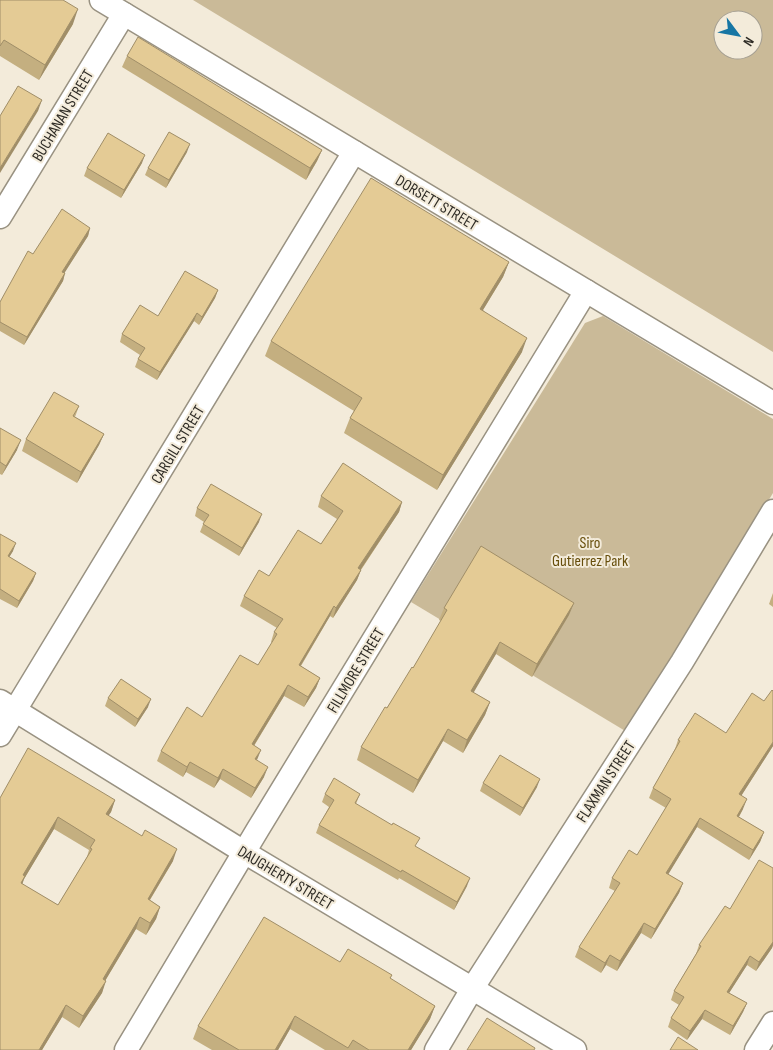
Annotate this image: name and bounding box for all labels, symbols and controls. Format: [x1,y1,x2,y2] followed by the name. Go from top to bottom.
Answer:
[713,10,763,60] north arrow
[739,34,758,49] text: N
[28,66,98,165] street label: BUCHANAN STREET
[392,171,481,236] street label: DORSETT STREET
[148,402,209,487] street label: CARGILL STREET
[552,534,628,571] park label: Siro Gutierrez Park
[324,624,389,717] street label: FILLMORE STREET
[573,737,640,826] street label: FLAXMAN STREET
[234,842,337,915] street label: DAUGHERTY STREET

